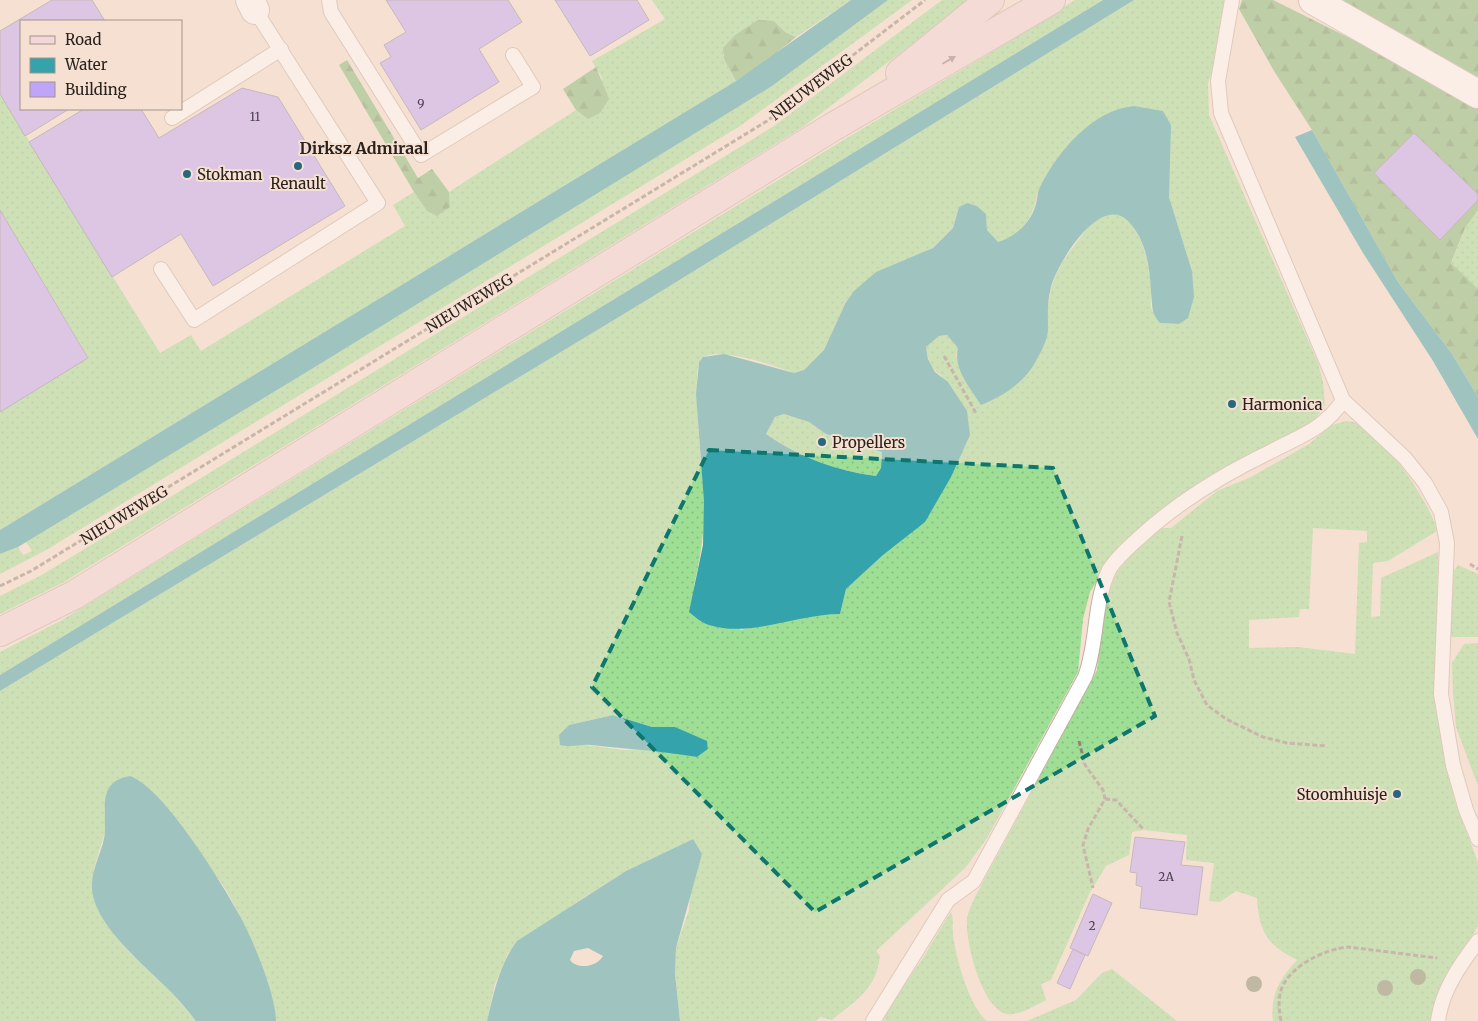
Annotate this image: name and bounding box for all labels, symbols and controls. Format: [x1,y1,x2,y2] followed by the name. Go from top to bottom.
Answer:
[20,20,182,110] legend
[65,30,101,49] text: Road
[766,50,856,124] street label: NIEUWEWEG
[64,55,108,74] text: Water
[941,56,956,64] one-way arrow
[65,80,127,99] text: Building
[417,96,425,111] house number: 9
[250,109,261,124] house number: 11
[300,138,428,158] district label: Dirksz Admiraal
[292,160,304,172] marker: Renault
[197,165,262,184] place label: Stokman
[181,168,193,180] marker: Stokman
[270,174,326,193] place label: Renault
[422,269,516,337] street label: NIEUWEWEG
[1242,395,1323,414] place label: Harmonica
[1226,398,1238,410] marker: Harmonica
[832,433,905,452] place label: Propellers
[816,436,828,448] marker: Propellers
[77,481,171,549] street label: NIEUWEWEG
[1297,785,1387,804] place label: Stoomhuisje
[1391,788,1403,800] marker: Stoomhuisje
[1158,869,1174,884] house number: 2A
[1088,918,1096,933] house number: 2

